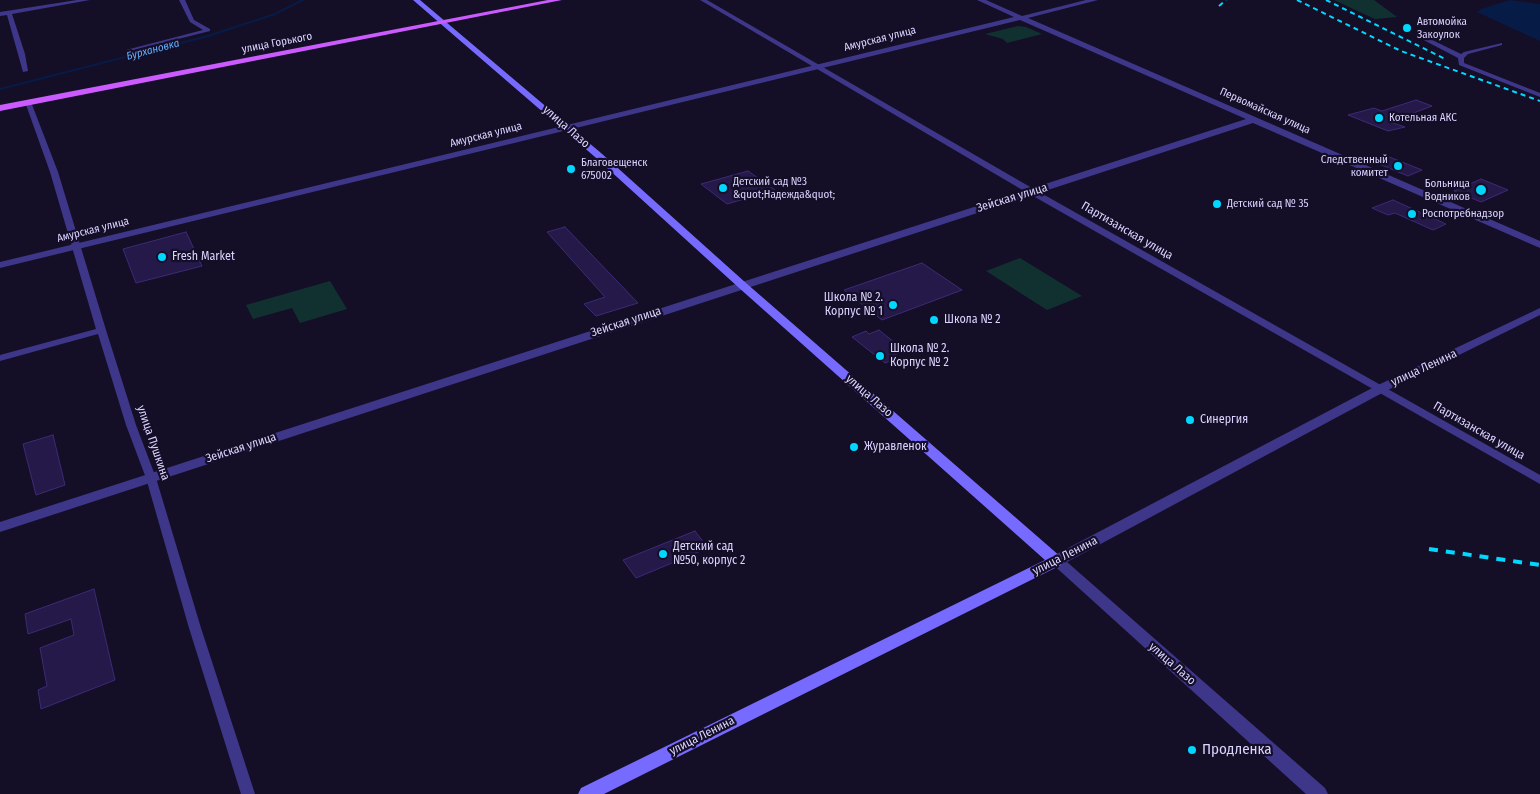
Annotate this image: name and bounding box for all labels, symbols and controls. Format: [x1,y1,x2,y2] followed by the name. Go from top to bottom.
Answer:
[1417,15,1467,41] place label: Автомойка Закоулок
[1401,22,1413,34] marker: Автомойка Закоулок
[843,24,917,54] street label: Амурская улица
[241,30,313,56] street label: улица Горького
[125,37,181,63] water label: Бурхановка
[1218,85,1312,137] street label: Первомайская улица
[540,103,592,151] street label: улица Лазо
[1389,111,1457,125] place label: Котельная АКС
[1373,112,1385,124] marker: Котельная АКС
[449,120,523,150] street label: Амурская улица
[1321,153,1388,179] place label: Следственный комитет
[581,156,647,182] place label: Благовещенск 675002
[1392,160,1404,172] marker: Следственный комитет
[565,163,577,175] marker: Благовещенск 675002
[733,175,835,201] place label: Детский сад №3 &quot;Надежда&quot;
[1425,177,1470,203] place label: Больница Водников
[975,180,1049,216] street label: Зейская улица
[717,182,729,194] marker: Детский сад №3 &quot;Надежда&quot;
[1474,183,1488,197] marker: Больница Водников
[1227,197,1309,211] place label: Детский сад № 35
[1211,198,1223,210] marker: Детский сад № 35
[1079,199,1175,263] street label: Партизанская улица
[1422,207,1504,221] place label: Роспотребнадзор
[1406,208,1418,220] marker: Роспотребнадзор
[56,215,130,245] street label: Амурская улица
[172,250,235,264] place label: Fresh Market
[156,251,168,263] marker: Fresh Market
[824,291,883,319] place label: Школа № 2. Корпус № 1
[887,299,899,311] marker: Школа № 2. Корпус № 1
[589,304,663,340] street label: Зейская улица
[944,313,1001,327] place label: Школа № 2
[928,314,940,326] marker: Школа № 2
[890,342,949,370] place label: Школа № 2. Корпус № 2
[1389,346,1459,390] street label: улица Ленина
[874,350,886,362] marker: Школа № 2. Корпус № 2
[843,372,895,420] street label: улица Лазо
[1431,399,1527,463] street label: Партизанская улица
[133,404,173,482] street label: улица Пушкина
[1200,413,1248,427] place label: Синергия
[1184,414,1196,426] marker: Синергия
[204,430,278,466] street label: Зейская улица
[864,440,927,454] place label: Журавленок
[848,441,860,453] marker: Журавленок
[1030,533,1100,579] street label: улица Ленина
[673,540,745,568] place label: Детский сад №50, корпус 2
[657,548,669,560] marker: Детский сад №50, корпус 2
[1146,640,1198,688] street label: улица Лазо
[667,713,737,759] street label: улица Ленина
[1202,741,1272,759] place label: Продленка
[1186,744,1198,756] marker: Продленка

